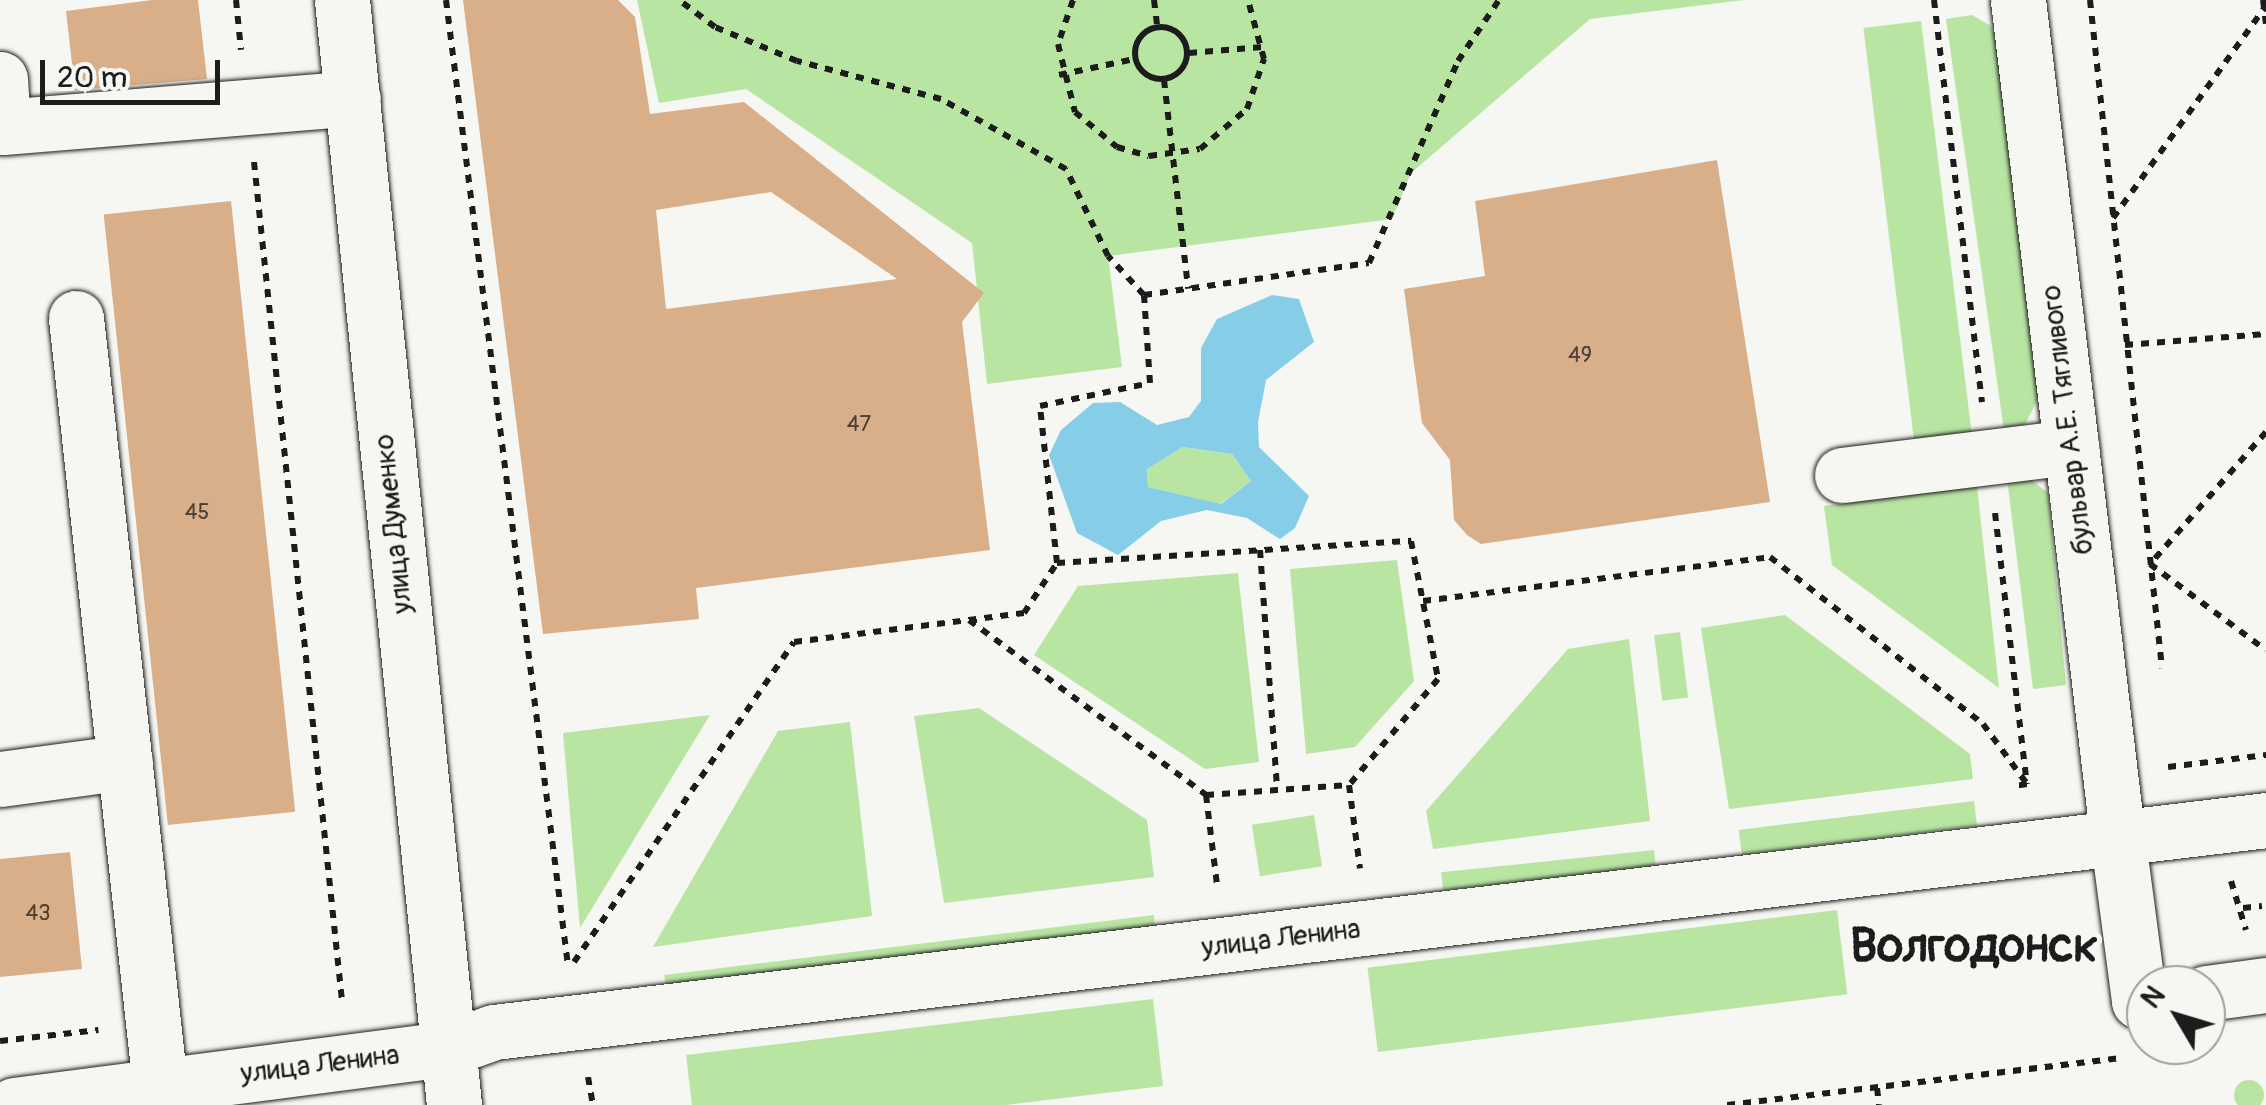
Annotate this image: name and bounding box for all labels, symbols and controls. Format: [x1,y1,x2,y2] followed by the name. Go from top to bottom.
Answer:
[45,40,225,102] scale bar
[57,59,127,96] text: 20 m
[2035,283,2101,557] street label: бульвар А.Е. Тягливого
[1568,343,1592,369] house number: 49
[847,412,871,438] house number: 47
[368,433,420,615] street label: улица Думенко
[185,500,209,526] house number: 45
[25,901,51,927] house number: 43
[1200,913,1362,965] street label: улица Ленина
[1850,918,2098,976] district label: Волгодонск
[2126,965,2226,1065] north arrow
[2134,979,2173,1016] text: N
[239,1039,401,1091] street label: улица Ленина

